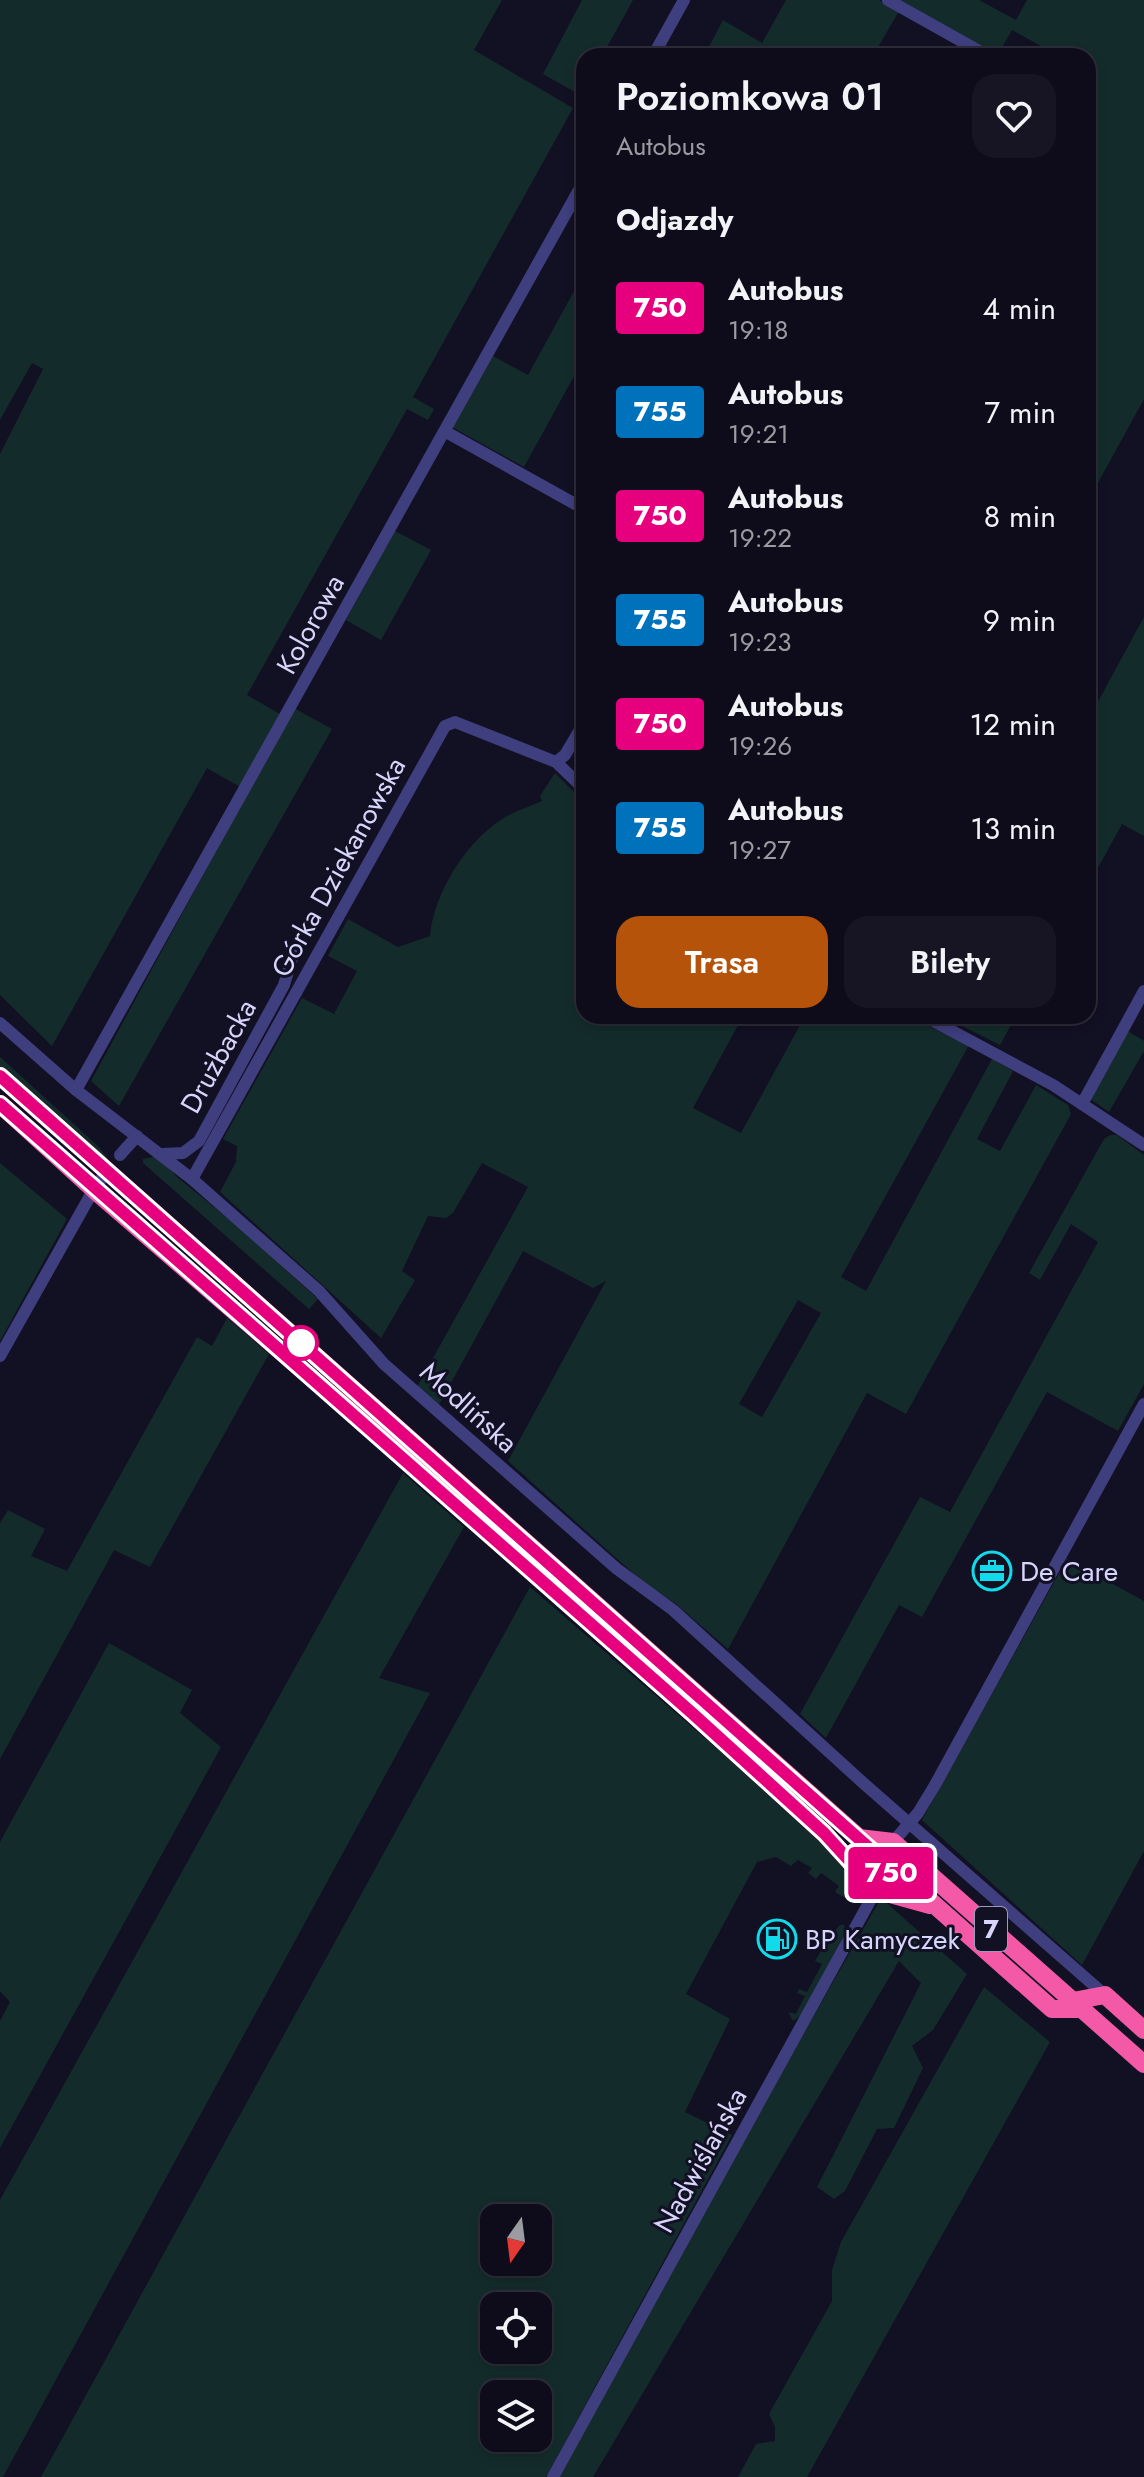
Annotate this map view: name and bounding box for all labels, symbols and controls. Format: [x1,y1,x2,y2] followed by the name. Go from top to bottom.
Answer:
[616,69,884,124] text: Poziomkowa 01
[972,74,1056,158] button: heart
[616,127,706,165] text: Autobus
[616,198,733,241] text: Odjazdy
[728,268,843,311] text: Autobus
[633,287,687,328] text: 750
[983,287,1056,330] text: 4 min
[728,311,788,349] text: 19:18
[728,372,843,415] text: Autobus
[633,391,687,432] text: 755
[984,391,1056,434] text: 7 min
[728,415,789,453] text: 19:21
[728,476,843,519] text: Autobus
[633,495,687,536] text: 750
[984,495,1056,538] text: 8 min
[728,519,792,557] text: 19:22
[266,567,355,682] street label: Kolorowa
[728,580,843,623] text: Autobus
[633,599,687,640] text: 755
[983,599,1056,642] text: 9 min
[728,623,791,661] text: 19:23
[728,684,843,727] text: Autobus
[633,703,687,744] text: 750
[969,703,1056,746] text: 12 min
[728,727,792,765] text: 19:26
[261,750,416,985] street label: Górka Dziekanowska
[728,788,843,831] text: Autobus
[633,807,687,848] text: 755
[970,807,1056,850] text: 13 min
[728,831,791,869] text: 19:27
[616,916,828,1008] button: Trasa
[844,916,1056,1008] button: Bilety
[170,992,267,1121] street label: Drużbacka
[284,1326,318,1360] unlabelled marker
[411,1352,527,1463] street label: Modlińska
[971,1550,1013,1592] office icon: De Care
[1020,1551,1118,1592] place label: De Care
[845,1847,937,1899] line badge: 750
[864,1852,918,1893] text: 750
[975,1907,1007,1951] road number: 7
[756,1918,798,1960] fuel station icon: BP Kamyczek
[805,1919,961,1960] place label: BP Kamyczek
[644,2080,757,2240] street label: Nadwiślańska
[480,2204,552,2276] north arrow
[480,2204,552,2452] map controls
[480,2292,552,2364] button: locate
[480,2380,552,2452] button: layers

